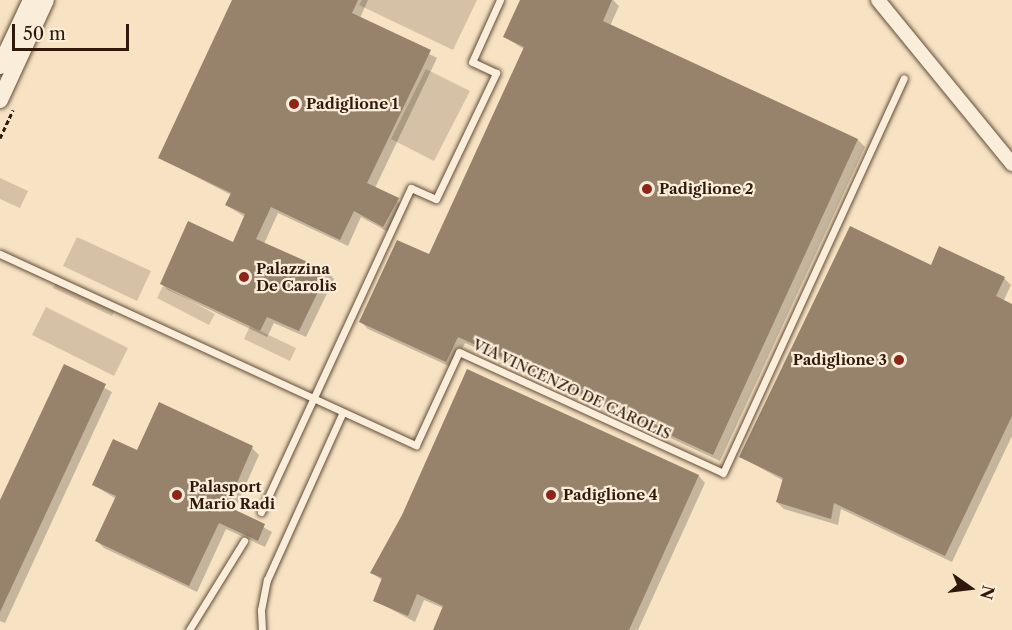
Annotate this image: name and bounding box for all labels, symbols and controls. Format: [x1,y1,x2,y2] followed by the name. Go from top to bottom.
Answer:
[15,12,132,50] scale bar
[23,23,66,45] text: 50 m
[306,95,399,113] place label: Padiglione 1
[287,97,301,111] marker: Padiglione 1
[659,180,754,198] place label: Padiglione 2
[640,182,654,196] marker: Padiglione 2
[256,259,337,294] place label: Palazzina De Carolis
[237,270,251,284] marker: Palazzina De Carolis
[469,335,675,443] street label: VIA VINCENZO DE CAROLIS
[793,351,887,369] place label: Padiglione 3
[892,353,906,367] marker: Padiglione 3
[189,477,275,512] place label: Palasport Mario Radi
[563,486,658,504] place label: Padiglione 4
[170,488,184,502] marker: Palasport Mario Radi
[544,488,558,502] marker: Padiglione 4
[940,558,1000,618] north arrow
[976,583,999,602] text: N

